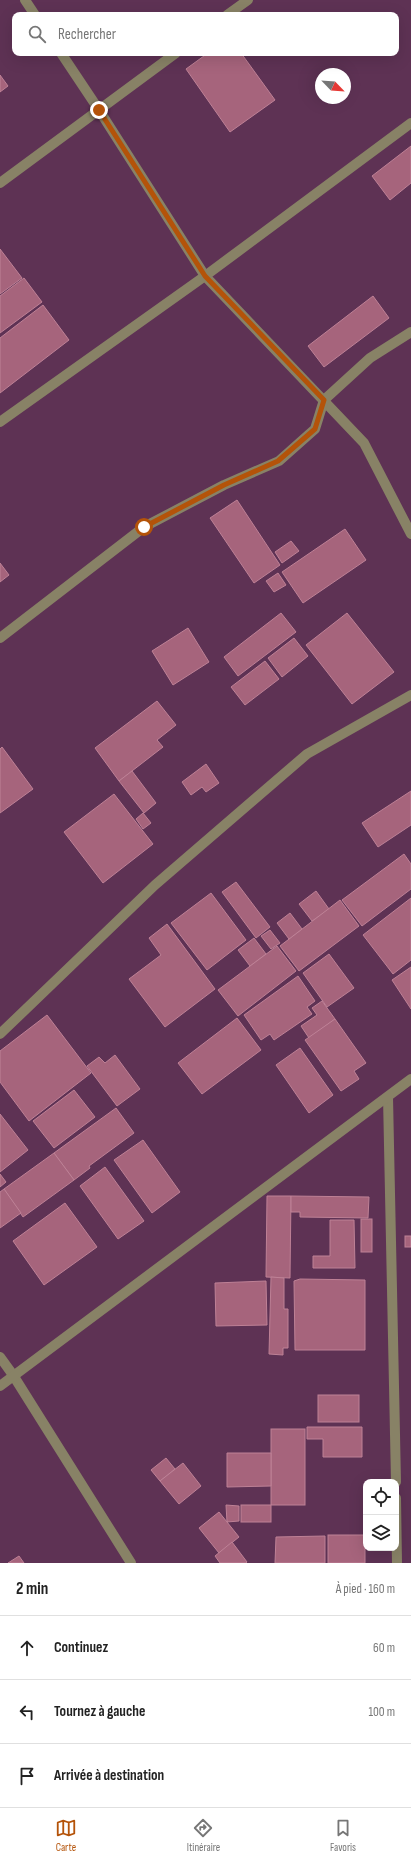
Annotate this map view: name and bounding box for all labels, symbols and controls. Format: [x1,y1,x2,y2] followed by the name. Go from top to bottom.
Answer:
[12,12,399,56] search box
[26,23,48,45] icon: search
[58,25,116,44] text: Rechercher
[315,68,351,104] north arrow
[90,101,108,119] route end
[135,518,153,536] route start
[363,1479,399,1551] map controls
[363,1479,399,1515] button: locate
[363,1515,399,1551] button: layers
[16,1579,48,1599] text: 2 min
[336,1581,395,1597] text: À pied · 160 m
[16,1637,38,1659] icon: ahead
[54,1638,108,1657] text: Continuez
[373,1640,395,1656] text: 60 m
[16,1701,38,1723] icon: left
[54,1702,145,1721] text: Tournez à gauche
[368,1704,395,1720] text: 100 m
[16,1765,38,1787] icon: arrive
[54,1766,164,1785] text: Arrivée à destination
[55,1817,77,1854] tab: Carte
[187,1817,220,1854] tab: Itinéraire
[330,1817,356,1854] tab: Favoris

